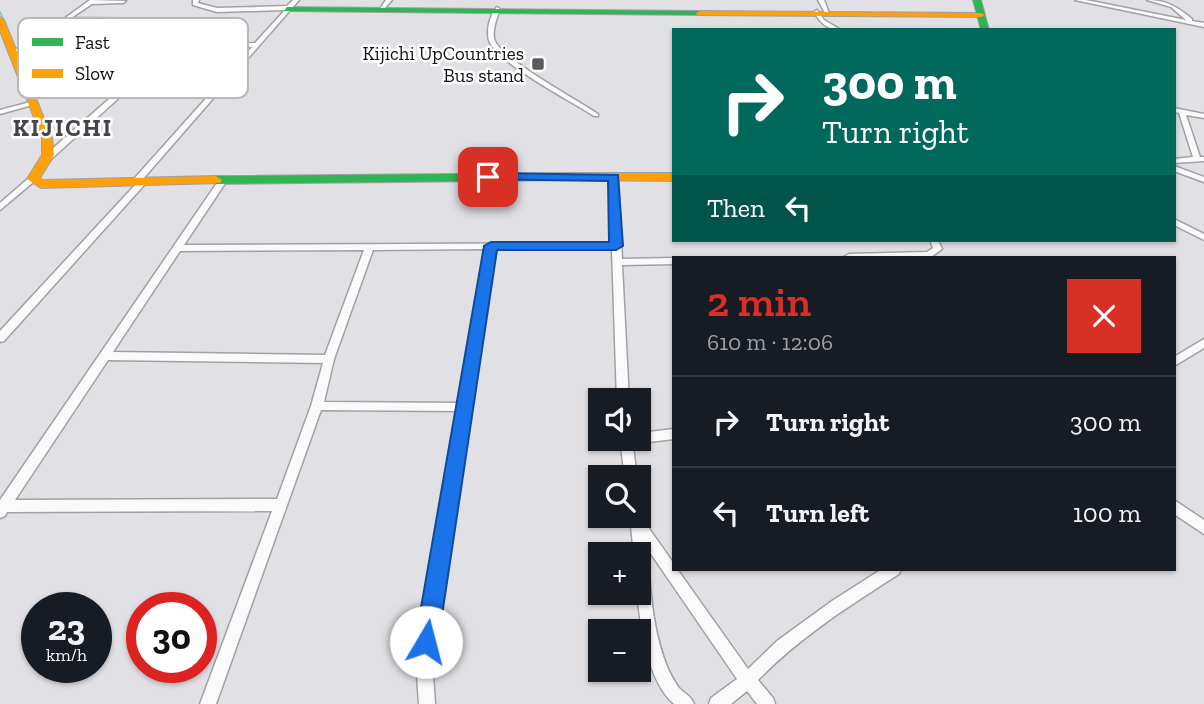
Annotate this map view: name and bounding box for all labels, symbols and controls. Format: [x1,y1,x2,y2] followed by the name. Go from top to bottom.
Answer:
[18,18,248,98] legend
[75,31,110,54] text: Fast
[362,42,525,87] place label: Kijichi UpCountries Bus stand
[822,53,957,112] text: 300 m
[530,56,546,72] marker: Kijichi UpCountries Bus stand
[707,56,798,147] icon: right
[75,62,115,85] text: Slow
[13,113,113,142] district label: KIJICHI
[822,113,969,151] text: Turn right
[458,147,518,207] pin
[469,158,507,196] icon: arrive
[779,189,817,227] icon: left
[707,192,765,224] text: Then
[707,276,811,327] text: 2 min
[1067,279,1141,353] button: close
[707,328,833,356] text: 610 m · 12:06
[588,388,651,682] map controls
[588,388,651,451] button: sound
[707,403,745,441] icon: right
[766,406,889,438] text: Turn right
[1070,406,1141,438] text: 300 m
[588,465,651,528] button: search
[707,494,745,532] icon: left
[766,497,869,529] text: Turn left
[1073,497,1141,529] text: 100 m
[588,542,651,605] button: +
[126,592,217,683] speed limit sign: 30
[389,605,463,679] position arrow
[48,607,85,649] text: 23
[588,619,651,682] button: −
[46,644,87,666] text: km/h

